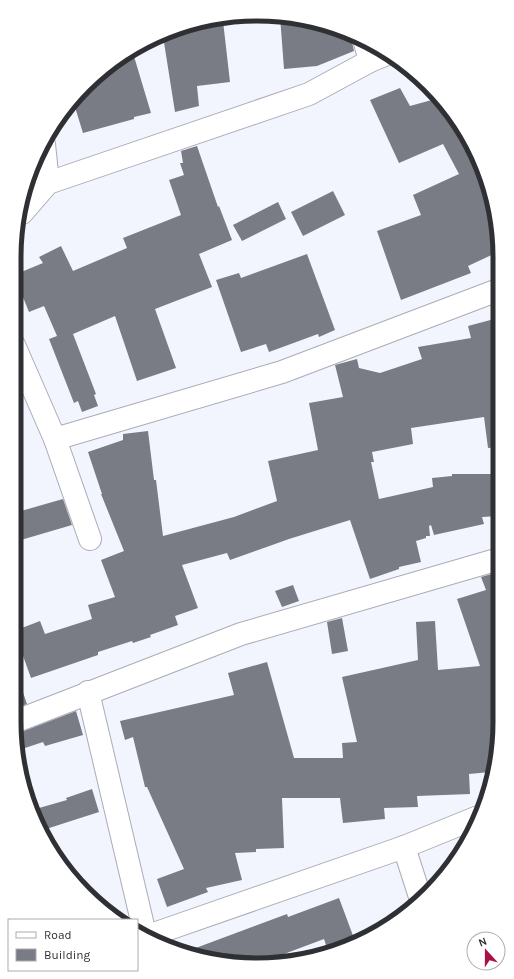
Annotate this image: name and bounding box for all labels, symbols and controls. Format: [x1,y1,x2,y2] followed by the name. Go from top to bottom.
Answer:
[8,919,138,971] legend
[44,928,72,942] text: Road
[466,931,506,971] north arrow
[477,935,489,950] text: N
[44,948,91,962] text: Building

